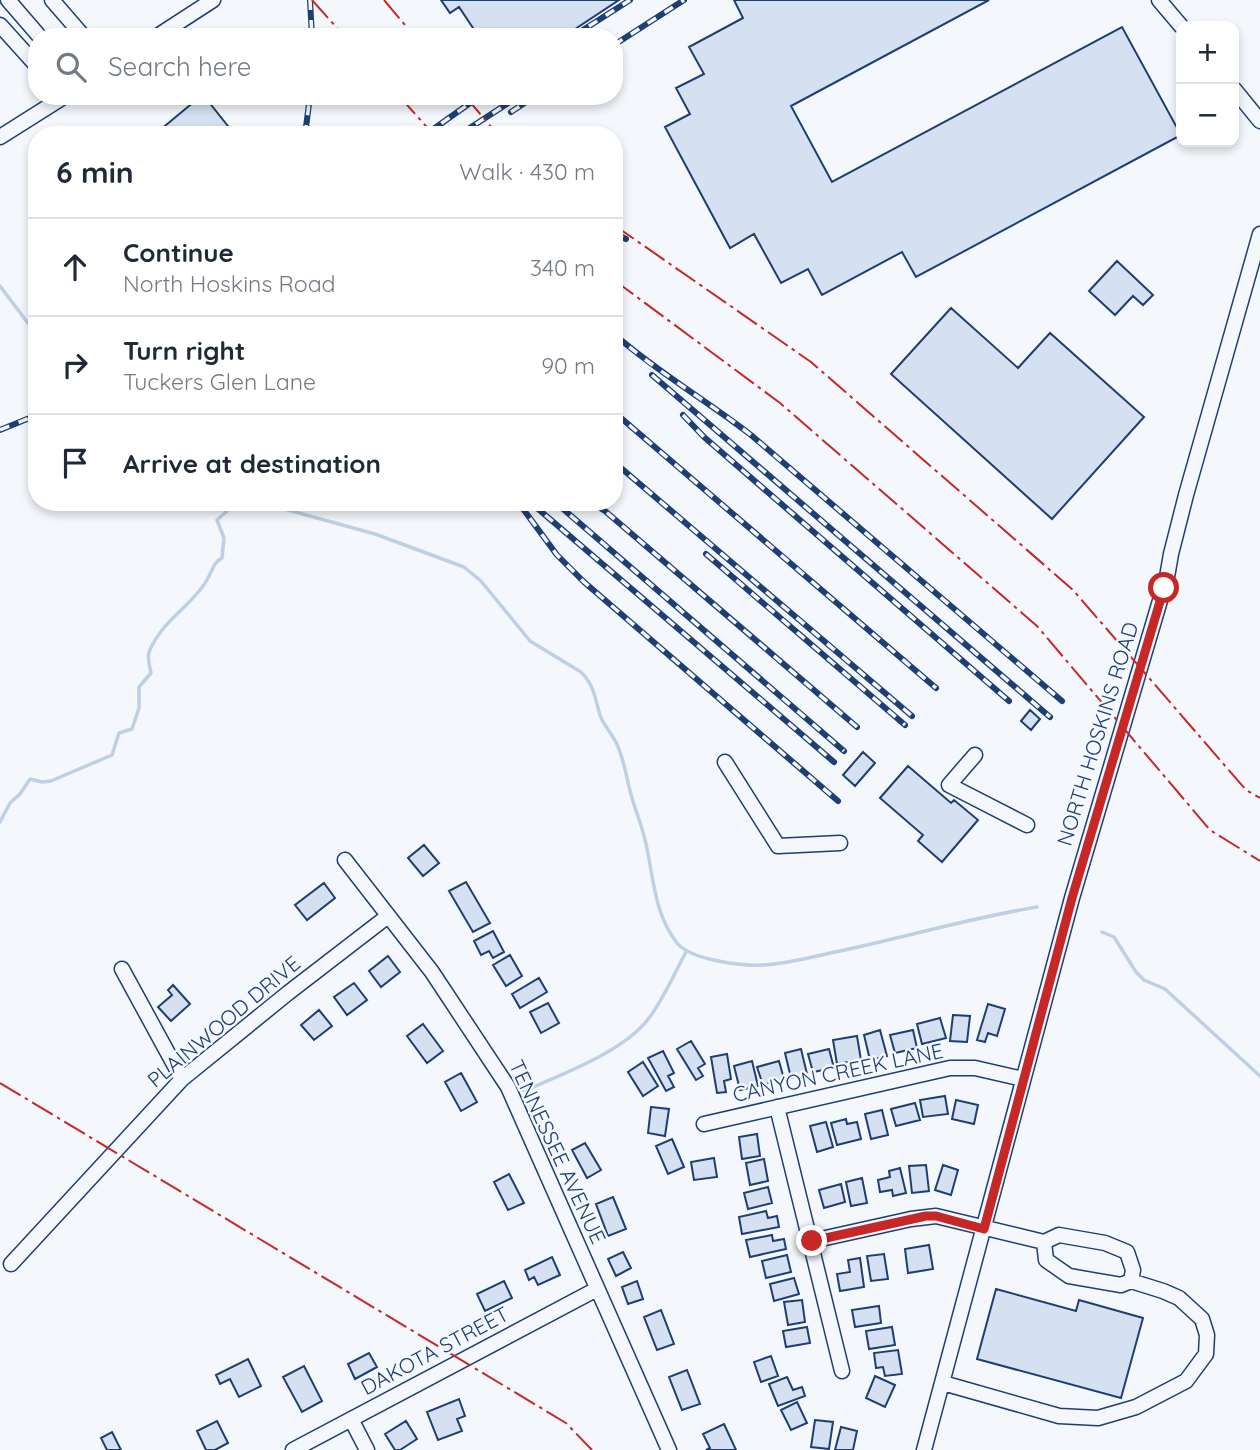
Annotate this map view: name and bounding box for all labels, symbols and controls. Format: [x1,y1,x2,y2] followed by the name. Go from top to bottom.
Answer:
[1176,21,1239,147] map controls
[1176,21,1239,84] button: +
[28,28,623,105] search box
[52,48,90,86] icon: search
[108,50,252,83] text: Search here
[1176,84,1239,147] button: −
[56,153,134,191] text: 6 min
[459,157,595,186] text: Walk · 430 m
[123,236,234,269] text: Continue
[56,248,94,286] icon: ahead
[530,253,595,282] text: 340 m
[123,269,336,298] text: North Hoskins Road
[123,334,245,367] text: Turn right
[56,346,94,384] icon: right
[541,351,595,380] text: 90 m
[123,367,316,396] text: Tuckers Glen Lane
[56,444,94,482] icon: arrive
[123,447,381,480] text: Arrive at destination
[1148,572,1179,603] route start
[1051,619,1143,849] street label: NORTH HOSKINS ROAD
[142,950,305,1093] street label: PLAINWOOD DRIVE
[730,1037,945,1107] street label: CANYON CREEK LANE
[504,1055,612,1248] street label: TENNESSEE AVENUE
[796,1225,827,1256] route end
[356,1300,513,1400] street label: DAKOTA STREET

